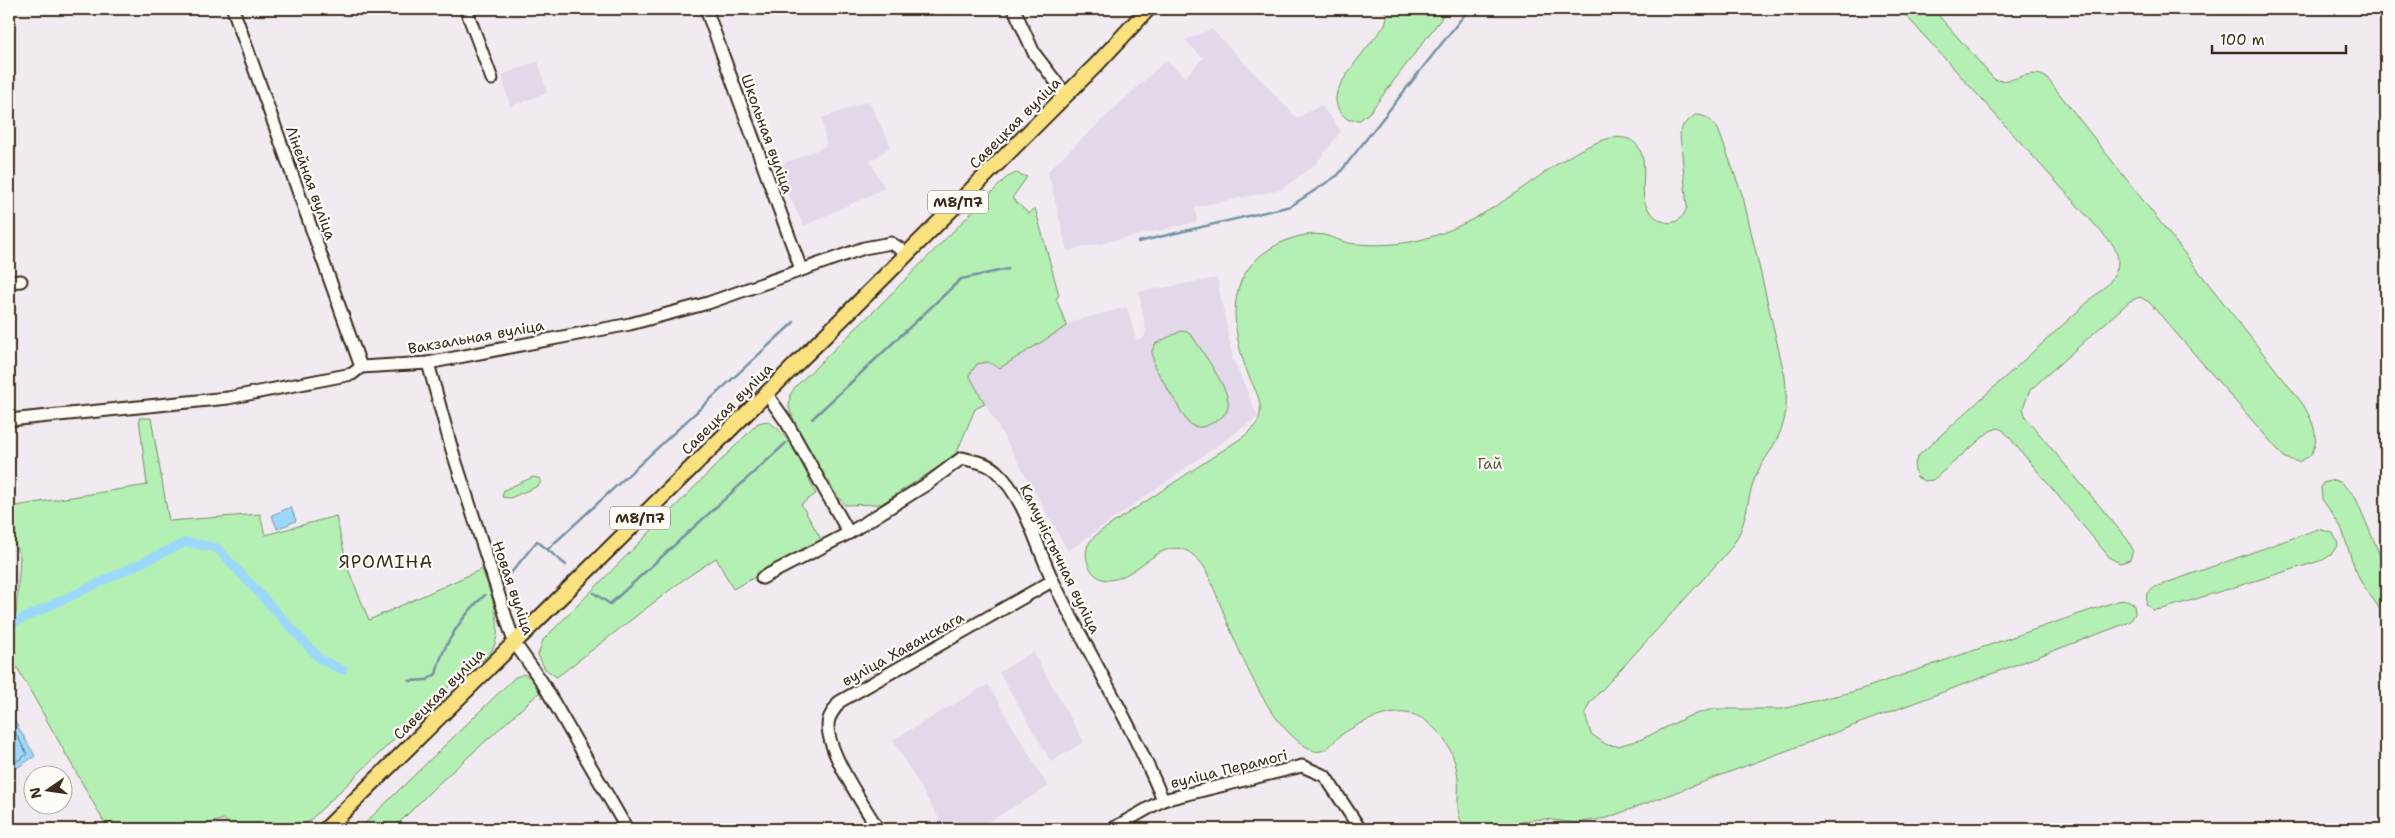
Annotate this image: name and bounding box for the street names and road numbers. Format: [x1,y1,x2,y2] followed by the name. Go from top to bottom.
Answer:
[736,71,798,197] street label: Школьная вуліца
[965,72,1066,173] street label: Савецкая вуліца
[281,123,341,243] street label: Лінейная вуліца
[928,190,988,213] road number: М8/П7
[406,315,546,359] street label: Вакзальная вуліца
[677,358,778,459] street label: Савецкая вуліца
[1015,481,1105,638] street label: Камуністычная вуліца
[610,506,670,530] road number: М8/П7
[488,538,539,638] street label: Новая вуліца
[838,607,968,691] street label: вуліца Хаванскага
[389,643,490,744] street label: Савецкая вуліца
[1168,745,1290,793] street label: вуліца Перамогі

